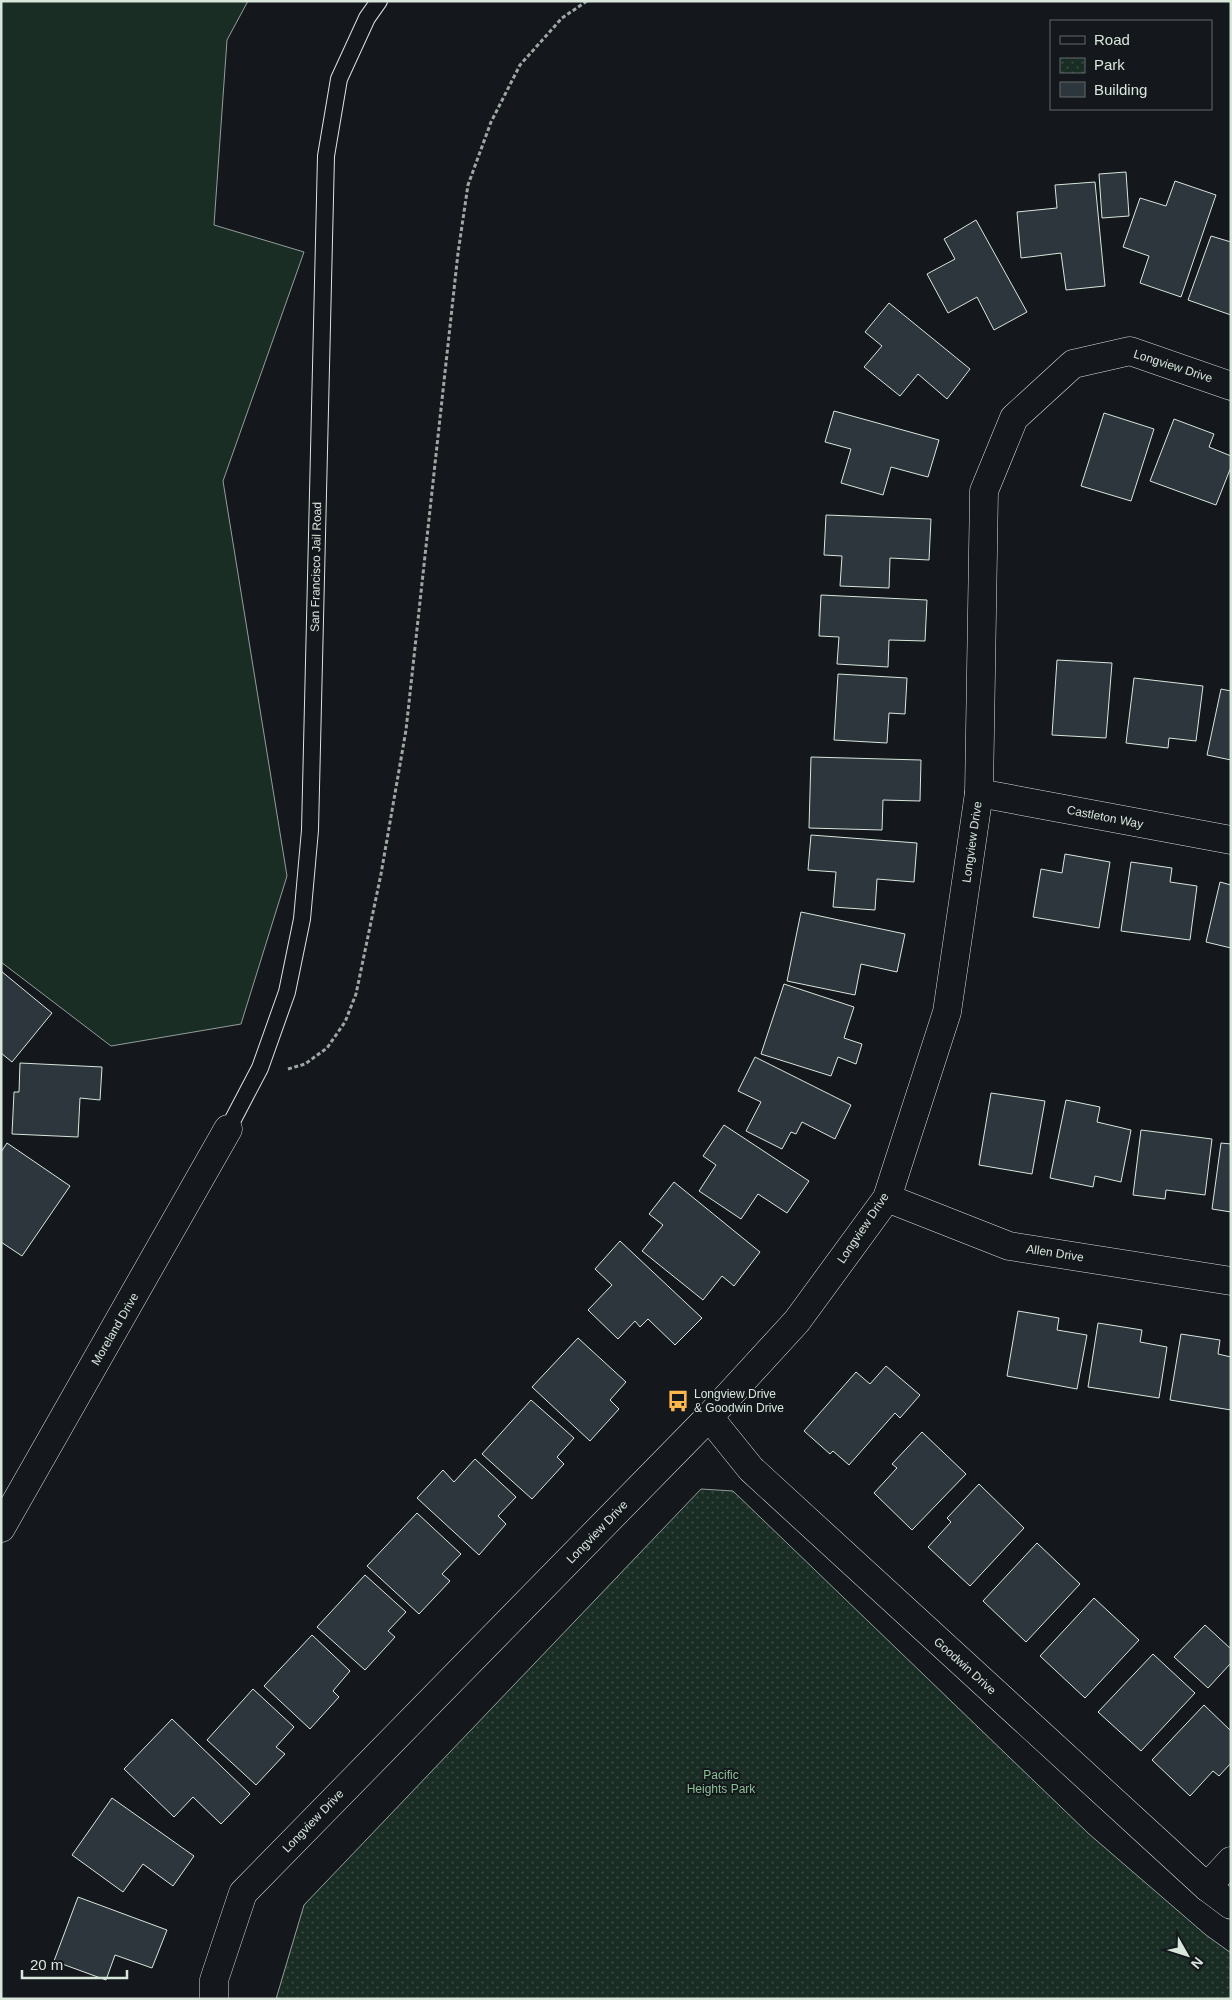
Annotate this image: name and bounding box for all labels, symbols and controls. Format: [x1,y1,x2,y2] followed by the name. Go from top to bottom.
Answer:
[1050,20,1212,110] legend
[1094,31,1130,48] text: Road
[1094,56,1125,73] text: Park
[1094,81,1147,98] text: Building
[1132,347,1214,385] street label: Longview Drive
[308,502,324,632] street label: San Francisco Jail Road
[959,800,985,884] street label: Longview Drive
[1066,803,1144,831] street label: Castleton Way
[834,1190,892,1266] street label: Longview Drive
[1025,1242,1085,1265] street label: Allen Drive
[89,1290,142,1368] street label: Moreland Drive
[694,1387,784,1415] place label: Longview Drive & Goodwin Drive
[665,1388,691,1414] bus stop icon: Longview Drive & Goodwin Drive
[563,1497,631,1566] street label: Longview Drive
[931,1634,999,1698] street label: Goodwin Drive
[687,1768,756,1796] park label: Pacific Heights Park
[279,1786,347,1855] street label: Longview Drive
[1162,1930,1212,1980] north arrow
[22,1948,128,1980] scale bar
[1188,1954,1207,1972] text: N
[30,1956,63,1973] text: 20 m

